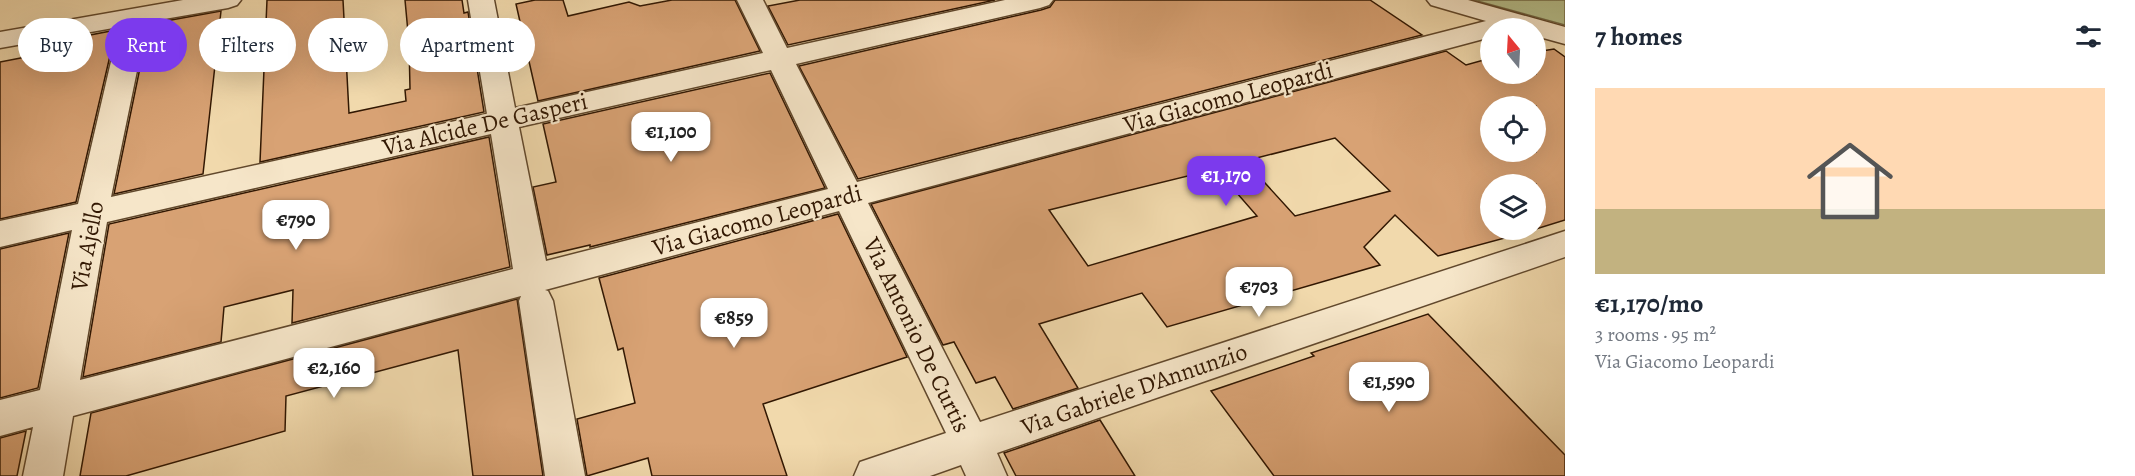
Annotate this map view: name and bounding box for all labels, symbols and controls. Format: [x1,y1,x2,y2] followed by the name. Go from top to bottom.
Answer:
[18,18,93,72] chip: Buy
[105,18,187,72] chip: Rent
[199,18,296,72] chip: Filters
[308,18,388,72] chip: New
[400,18,535,72] chip: Apartment
[1480,18,1546,84] north arrow
[1480,18,1546,240] map controls
[1595,19,1683,54] text: 7 homes
[2072,20,2105,53] icon: filters
[1119,54,1336,141] street label: Via Giacomo Leopardi
[378,85,591,163] street label: Via Alcide De Gasperi
[1480,96,1546,162] button: locate
[622,112,720,163] pin: €1,100
[645,118,697,145] text: €1,100
[1796,127,1904,235] icon: home
[1177,156,1275,207] pin: €1,170
[1201,162,1251,189] text: €1,170
[1480,174,1546,240] button: layers
[648,177,865,264] street label: Via Giacomo Leopardi
[62,198,111,295] street label: Via Ajello
[260,200,332,251] pin: €790
[276,206,316,233] text: €790
[855,231,978,438] street label: Via Antonio De Curtis
[1223,267,1295,318] pin: €703
[1240,273,1278,300] text: €703
[1595,286,1703,321] text: €1,170/mo
[698,298,770,349] pin: €859
[715,304,753,331] text: €859
[1595,321,1716,348] text: 3 rooms · 95 m²
[1016,335,1251,443] street label: Via Gabriele D'Annunzio
[285,348,383,399] pin: €2,160
[1595,348,1775,375] text: Via Giacomo Leopardi
[307,354,361,381] text: €2,160
[1340,362,1438,413] pin: €1,590
[1363,368,1415,395] text: €1,590

